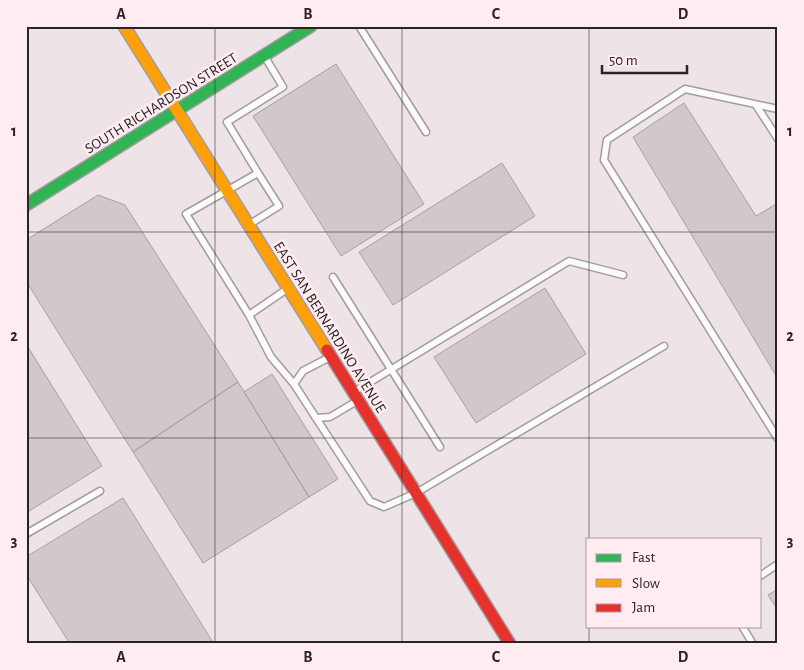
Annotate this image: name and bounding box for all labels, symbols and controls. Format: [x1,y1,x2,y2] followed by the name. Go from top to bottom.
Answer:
[116,6,126,22] text: A
[303,6,313,22] text: B
[492,6,501,22] text: C
[678,6,689,22] text: D
[602,42,686,74] scale bar
[82,50,241,157] street label: SOUTH RICHARDSON STREET
[609,53,638,68] text: 50 m
[11,123,17,139] text: 1
[787,123,793,139] text: 1
[271,239,389,415] street label: EAST SAN BERNARDINO AVENUE
[10,328,18,344] text: 2
[786,328,794,344] text: 2
[11,533,18,549] text: 3
[787,533,794,549] text: 3
[586,538,762,628] legend
[632,550,656,565] text: Fast
[632,576,660,591] text: Slow
[632,600,655,615] text: Jam
[116,649,126,665] text: A
[303,649,313,665] text: B
[492,649,501,665] text: C
[678,649,689,665] text: D

